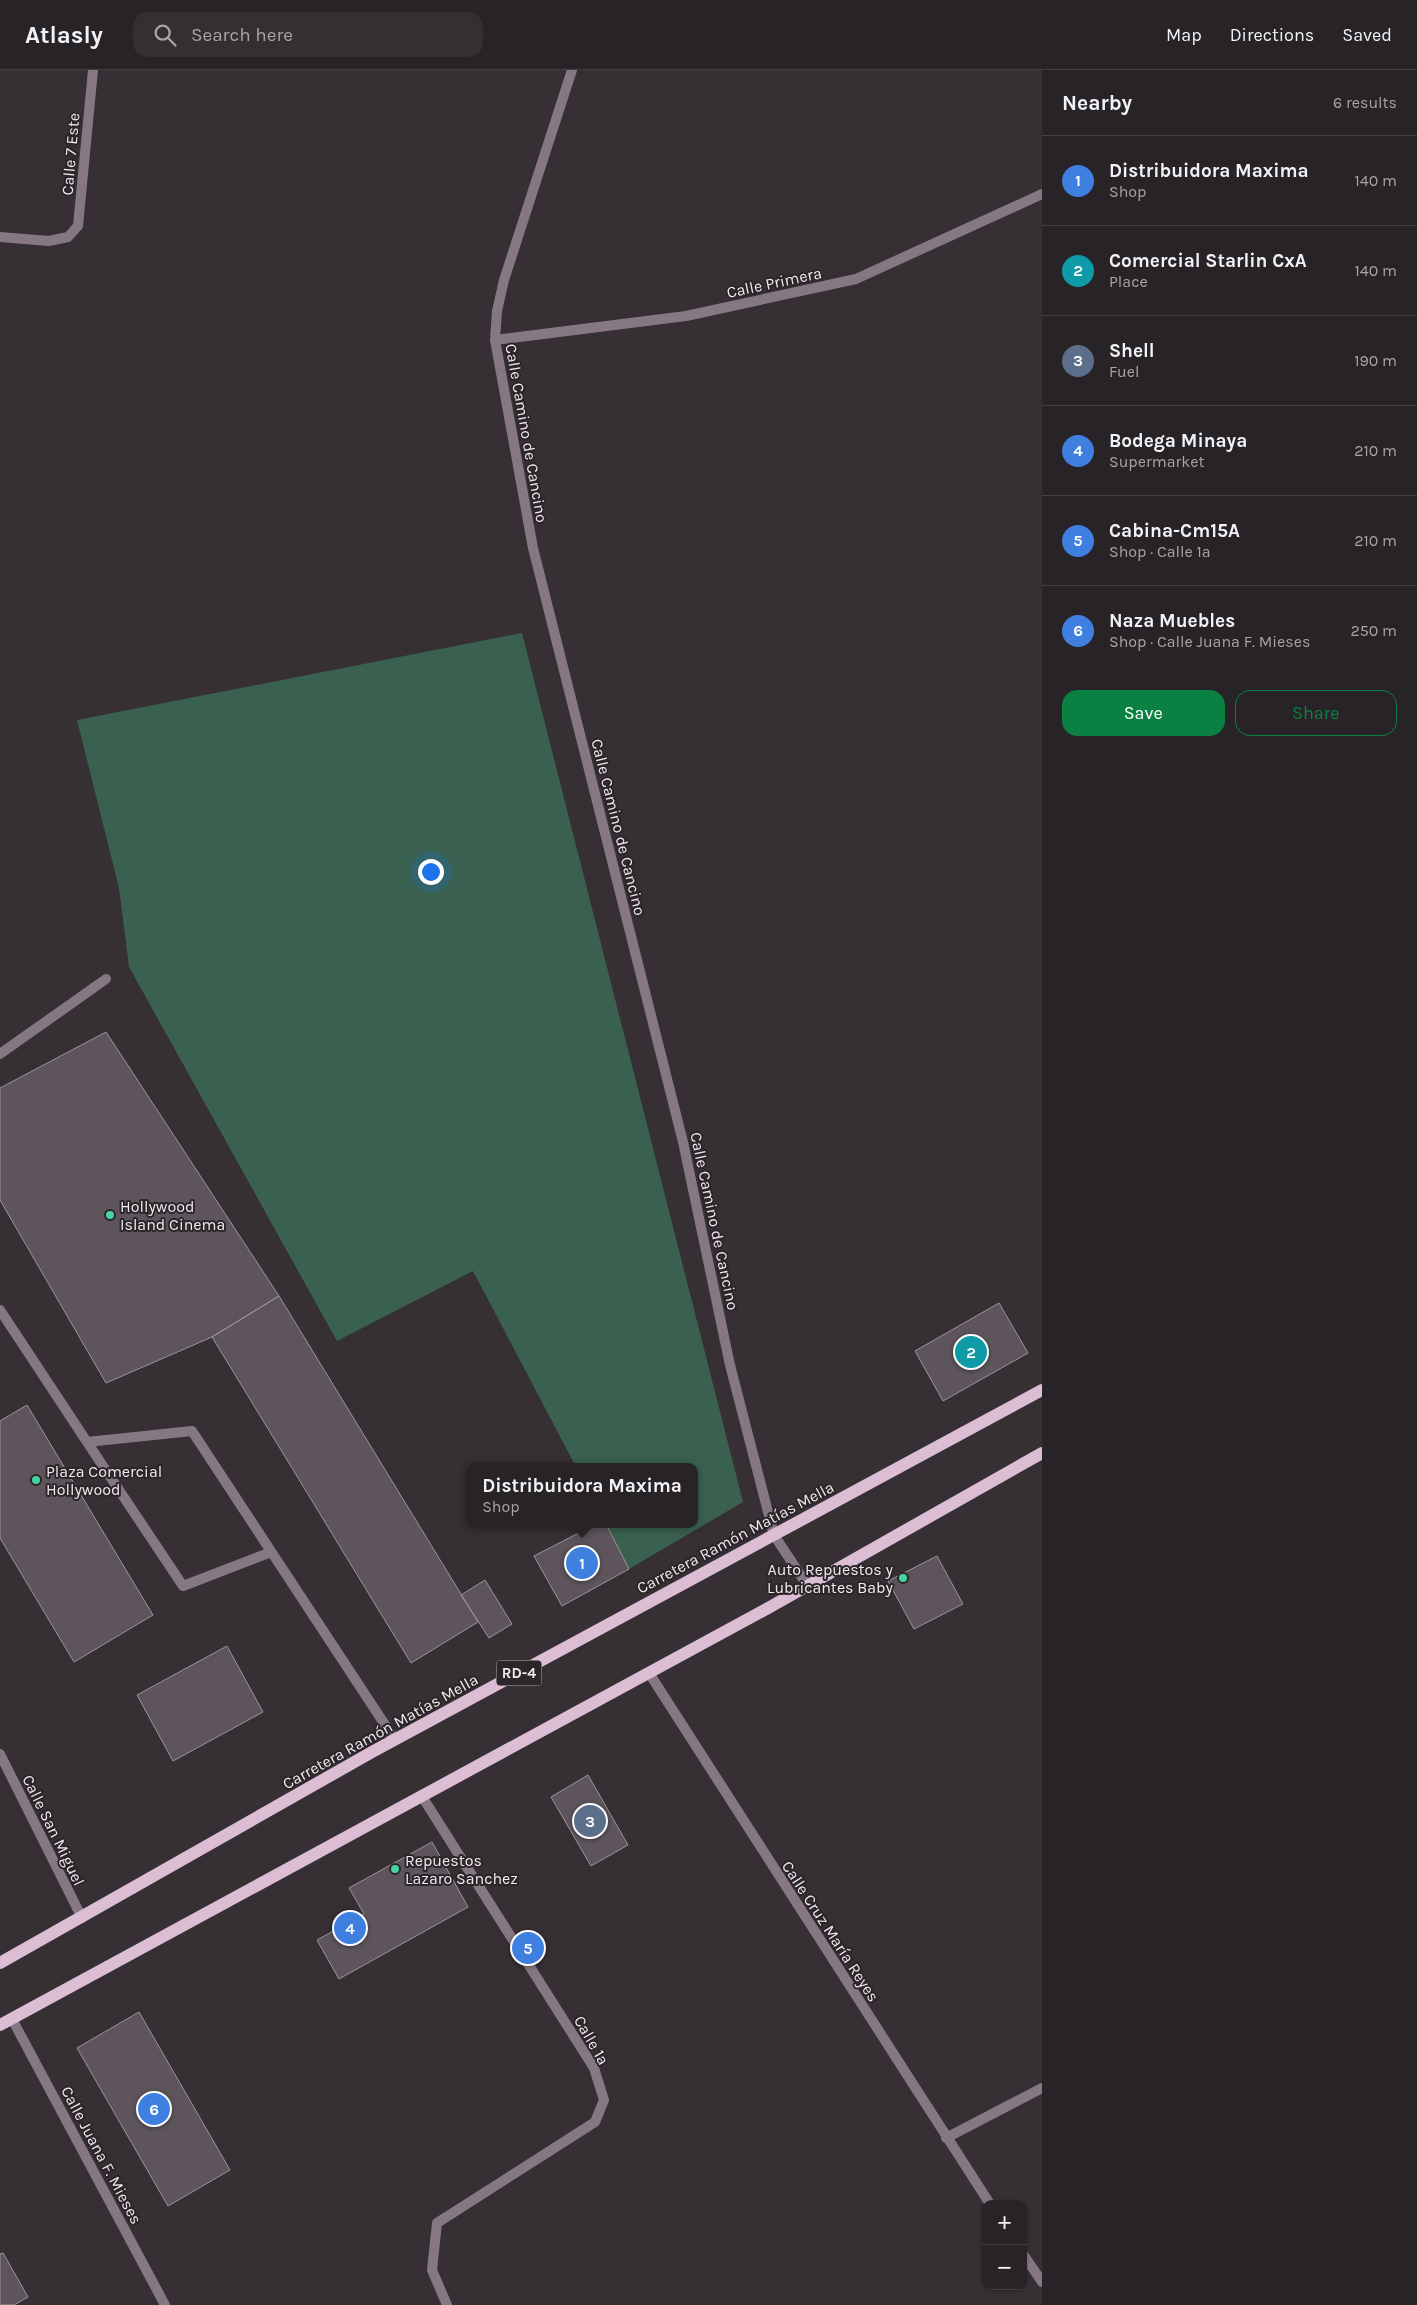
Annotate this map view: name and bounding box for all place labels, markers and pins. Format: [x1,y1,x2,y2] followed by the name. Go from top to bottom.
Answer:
[120,1197,225,1234] place label: Hollywood Island Cinema
[104,1209,116,1221] marker: Hollywood Island Cinema
[955,1333,987,1371] pin: 2
[46,1462,162,1499] place label: Plaza Comercial Hollywood
[30,1474,42,1486] marker: Plaza Comercial Hollywood
[566,1544,598,1582] pin: 1
[767,1560,894,1597] place label: Auto Repuestos y Lubricantes Baby
[897,1572,909,1584] marker: Auto Repuestos y Lubricantes Baby
[574,1802,606,1840] pin: 3
[405,1851,518,1888] place label: Repuestos Lazaro Sanchez
[389,1863,401,1875] marker: Repuestos Lazaro Sanchez
[334,1909,366,1947] pin: 4
[512,1929,544,1967] pin: 5
[138,2090,170,2128] pin: 6

